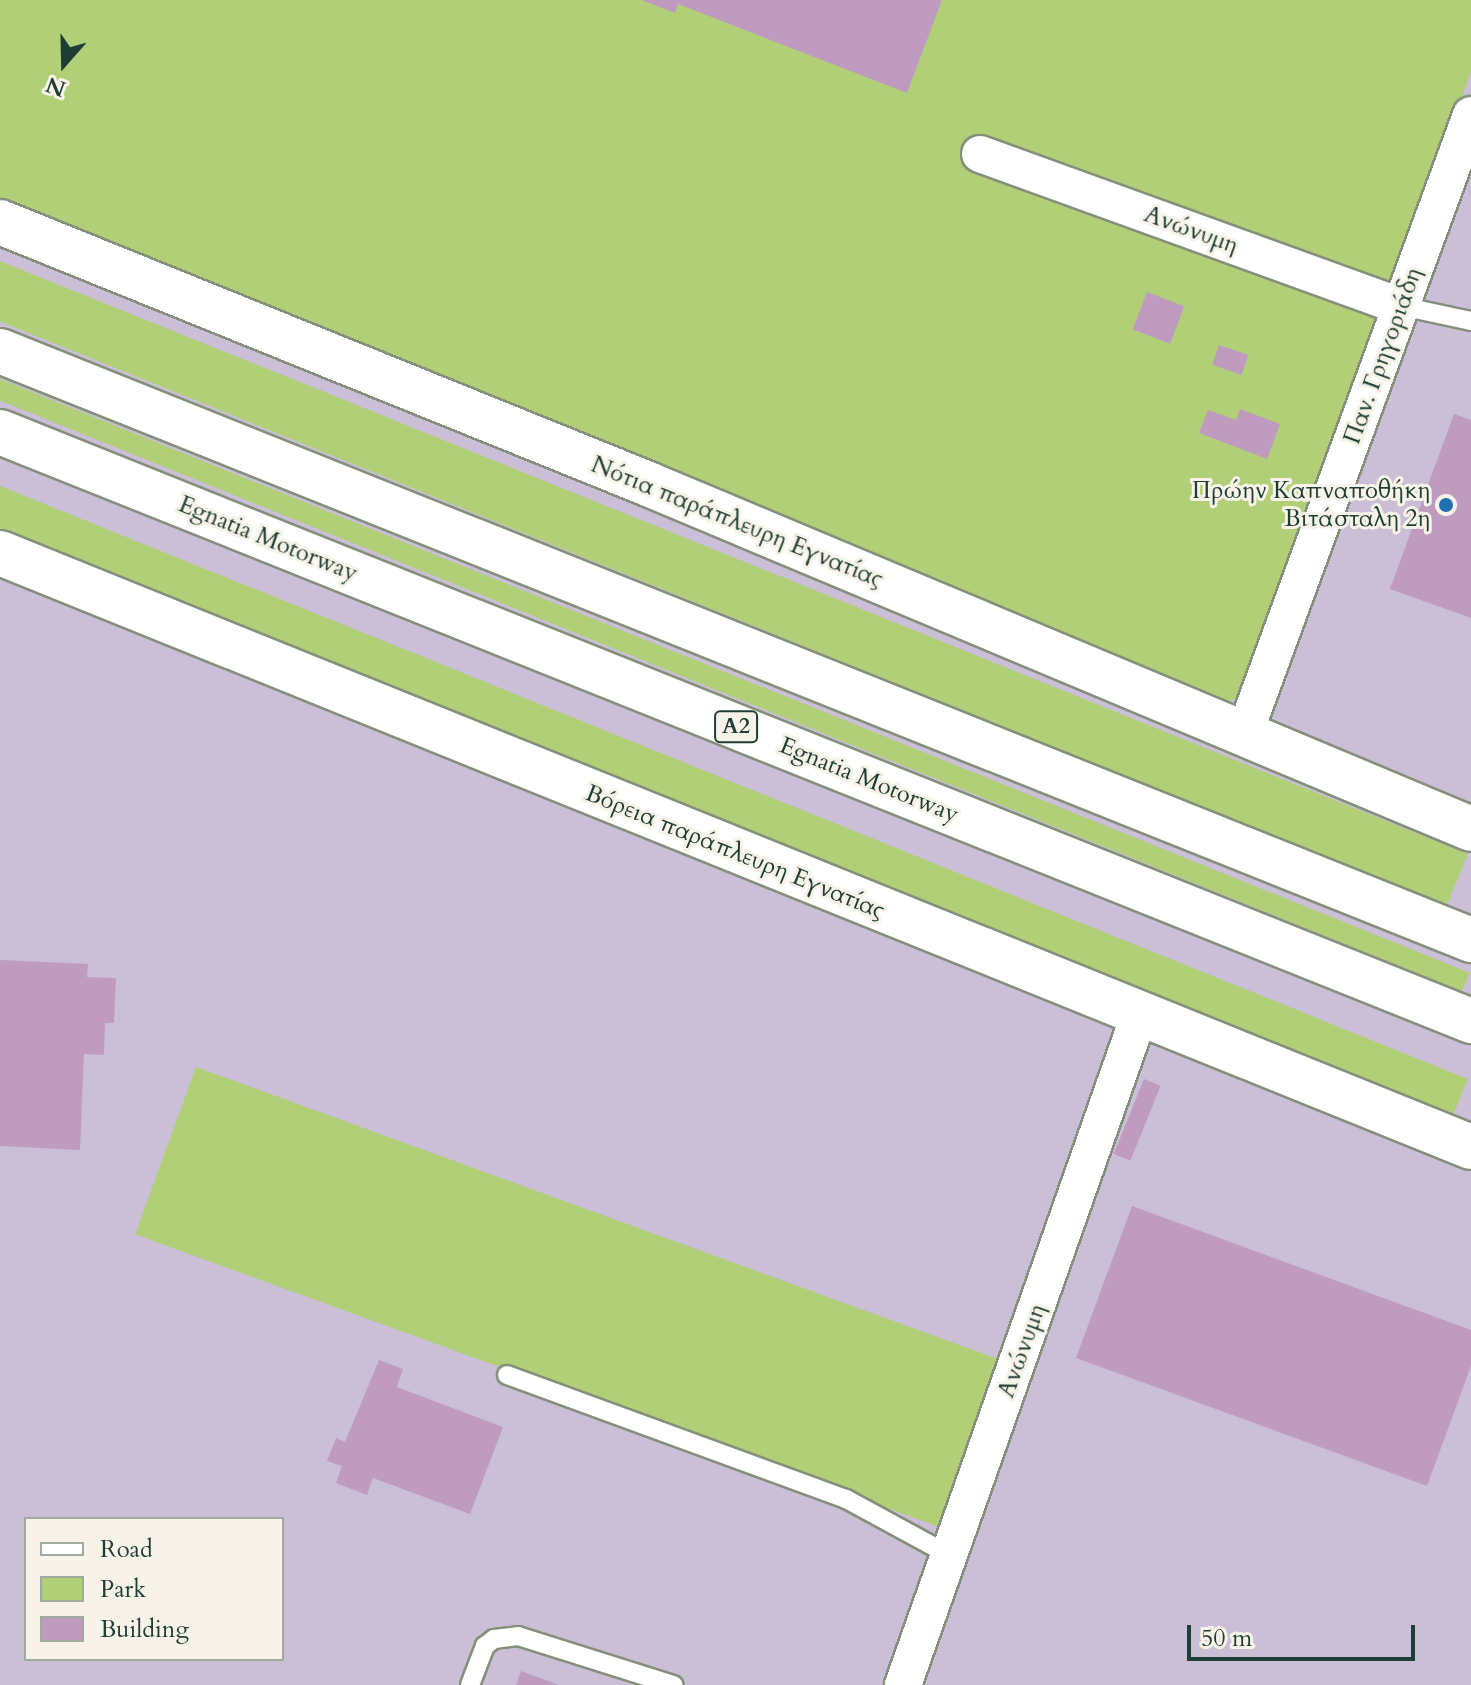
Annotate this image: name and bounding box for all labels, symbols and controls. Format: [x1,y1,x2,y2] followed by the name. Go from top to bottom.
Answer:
[24,24,104,104] north arrow
[42,69,70,104] text: N
[1140,200,1242,260] street label: Ανώνυμη
[1338,264,1428,448] street label: Παν. Γρηγοριάδη
[587,450,887,594] street label: Νότια παράπλευρη Εγνατίας
[1192,477,1430,533] place label: Πρώην Καπναποθήκη Βιτάσταλη 2η
[174,490,362,588] street label: Egnatia Motorway
[1437,496,1455,514] marker: Πρώην Καπναποθήκη Βιτάσταλη 2η
[714,709,758,745] road number: Α2
[775,731,963,829] street label: Egnatia Motorway
[581,779,889,925] street label: Βόρεια παράπλευρη Εγνατίας
[992,1300,1052,1402] street label: Ανώνυμη
[24,1517,284,1661] legend
[100,1533,153,1566] text: Road
[100,1573,146,1606] text: Park
[1191,1609,1419,1659] scale bar
[100,1613,189,1646] text: Building
[1201,1622,1252,1655] text: 50 m

